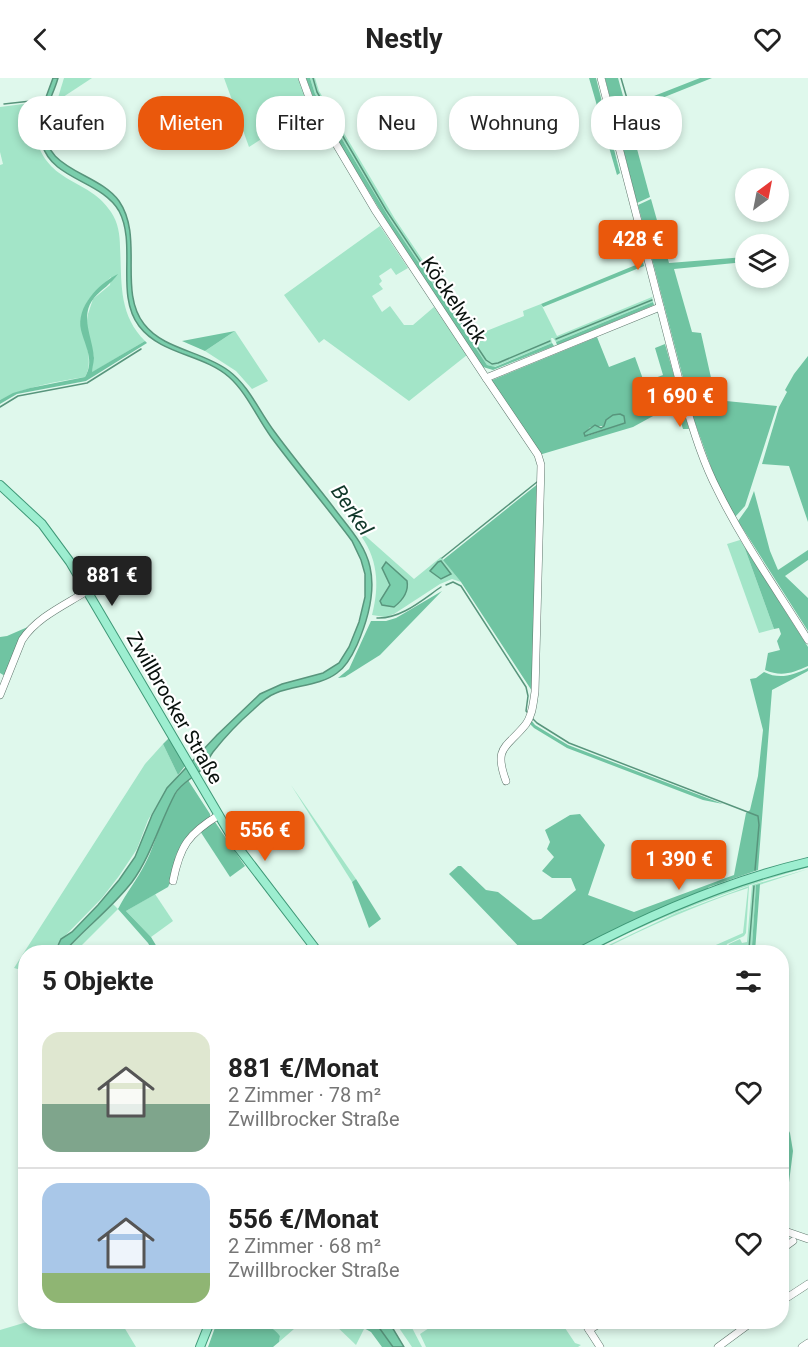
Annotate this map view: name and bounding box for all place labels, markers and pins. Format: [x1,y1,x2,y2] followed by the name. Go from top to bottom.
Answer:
[596,220,680,271] pin: 428 €
[625,377,735,428] pin: 1 690 €
[70,556,154,607] pin: 881 €
[223,811,307,862] pin: 556 €
[624,840,734,891] pin: 1 390 €

